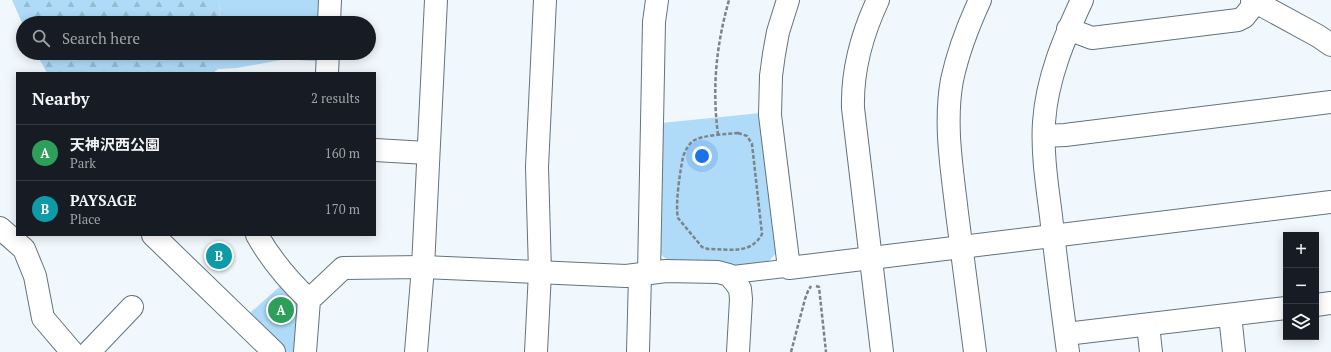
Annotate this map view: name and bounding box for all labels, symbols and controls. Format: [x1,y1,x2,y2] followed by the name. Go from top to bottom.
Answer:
[16,16,376,60] search box
[30,27,52,49] icon: search
[62,28,140,48] text: Search here
[32,87,90,110] text: Nearby
[311,89,360,107] text: 2 results
[70,134,160,154] text: 天神沢西公園
[40,144,50,162] text: A
[325,144,360,162] text: 160 m
[692,146,712,166] your location
[70,154,96,172] text: Park
[70,190,136,210] text: PAYSAGE
[41,200,49,218] text: B
[325,200,360,218] text: 170 m
[70,210,101,228] text: Place
[1283,232,1319,340] map controls
[1283,232,1319,268] button: +
[206,241,232,271] pin: B
[1283,268,1319,304] button: −
[268,295,294,325] pin: A
[1283,304,1319,340] button: layers

